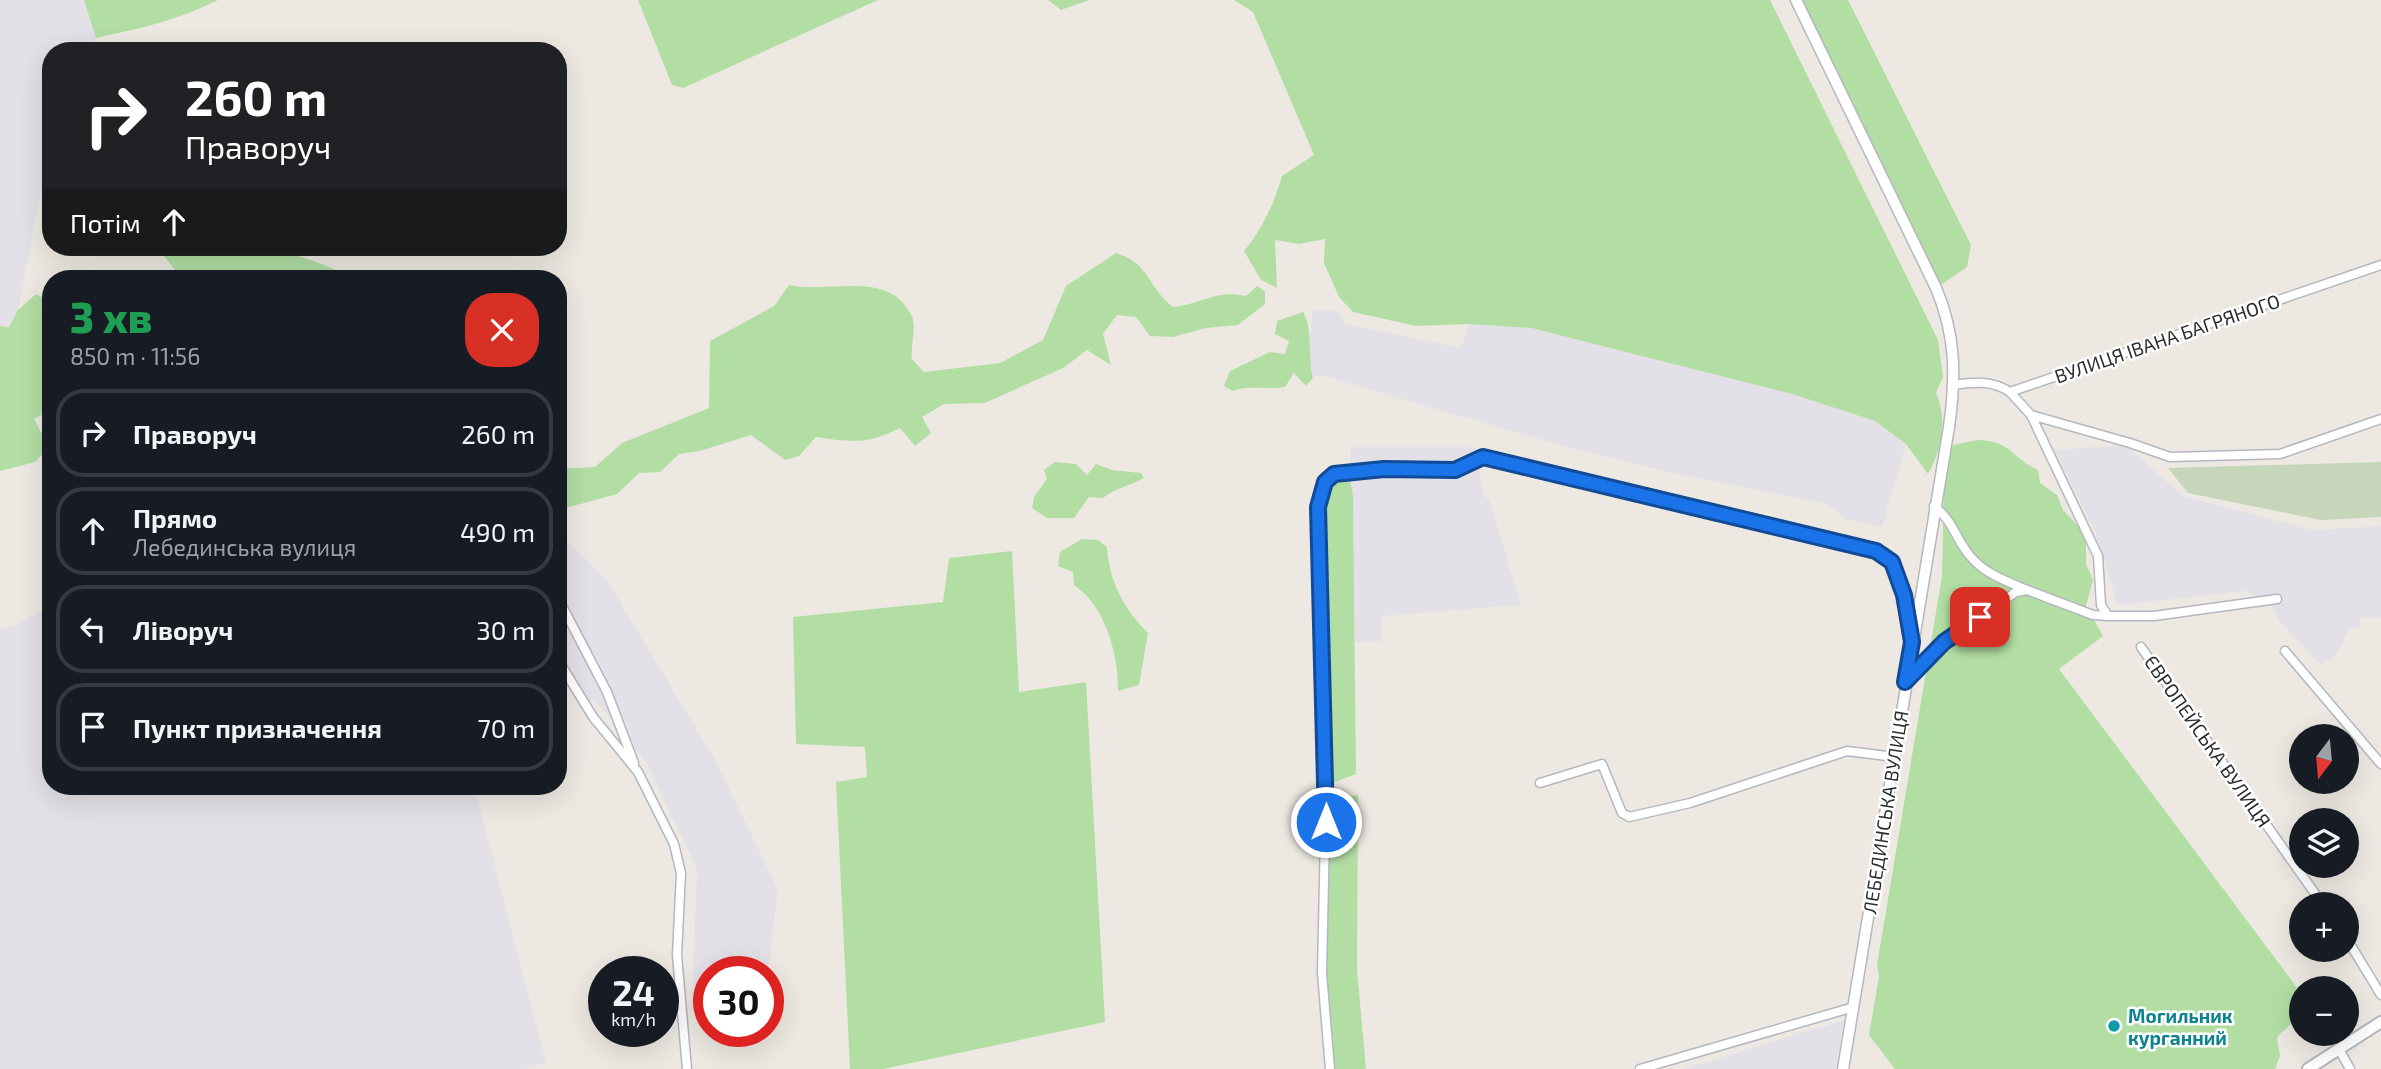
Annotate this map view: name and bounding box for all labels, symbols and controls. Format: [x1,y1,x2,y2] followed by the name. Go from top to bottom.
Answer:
[185,67,327,126] text: 260 m
[70,70,161,161] icon: right
[185,127,331,165] text: Праворуч
[155,203,193,241] icon: ahead
[70,207,141,238] text: Потім
[2051,289,2283,387] street label: ВУЛИЦЯ ІВАНА БАГРЯНОГО
[70,291,152,341] text: 3 хв
[465,293,539,367] button: close
[70,342,200,370] text: 850 m · 11:56
[74,414,112,452] icon: right
[133,418,257,449] text: Праворуч
[461,418,535,449] text: 260 m
[133,502,217,533] text: Прямо
[74,512,112,550] icon: ahead
[460,516,535,547] text: 490 m
[133,533,356,561] text: Лебединська вулиця
[1950,587,2010,647] pin
[1961,598,1999,636] icon: arrive
[74,610,112,648] icon: left
[133,614,233,645] text: Ліворуч
[476,614,535,645] text: 30 m
[2140,651,2276,831] street label: ЄВРОПЕЙСЬКА ВУЛИЦЯ
[74,708,112,746] icon: arrive
[1858,709,1912,915] street label: ЛЕБЕДИНСЬКА ВУЛИЦЯ
[133,712,382,743] text: Пункт призначення
[477,712,535,743] text: 70 m
[2289,724,2359,794] north arrow
[2289,724,2359,1046] map controls
[1289,785,1363,859] position arrow
[2289,808,2359,878] button: layers
[2289,892,2359,962] button: +
[693,956,784,1047] speed limit sign: 30
[612,971,655,1013] text: 24
[2289,976,2359,1046] button: −
[2128,1004,2233,1049] place label: Могильник курганний
[611,1008,656,1030] text: km/h
[2106,1018,2122,1034] marker: Могильник курганний

